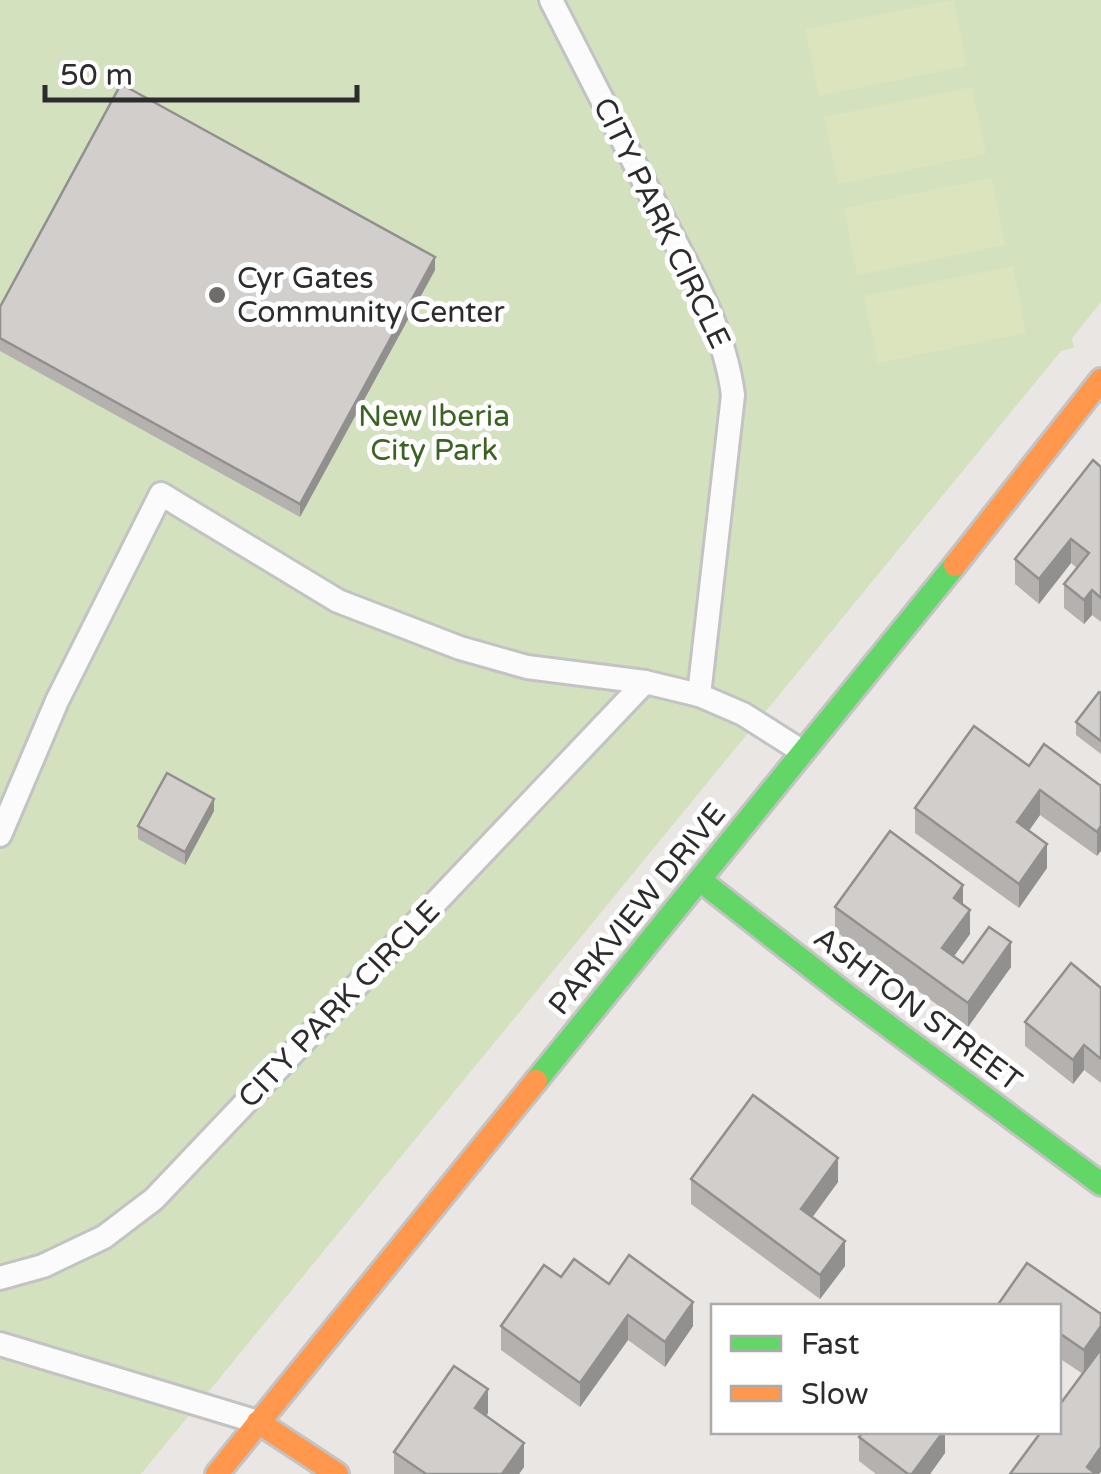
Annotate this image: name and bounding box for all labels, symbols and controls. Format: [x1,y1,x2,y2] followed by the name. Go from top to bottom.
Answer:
[45,40,358,102] scale bar
[60,57,133,94] text: 50 m
[585,92,738,355] street label: CITY PARK CIRCLE
[237,260,505,331] place label: Cyr Gates Community Center
[206,284,228,306] marker: Cyr Gates Community Center
[358,398,510,469] park label: New Iberia City Park
[541,796,734,1023] street label: PARKVIEW DRIVE
[231,893,448,1116] street label: CITY PARK CIRCLE
[806,919,1029,1100] street label: ASHTON STREET
[711,1304,1061,1434] legend
[801,1326,860,1363] text: Fast
[801,1376,869,1413] text: Slow

